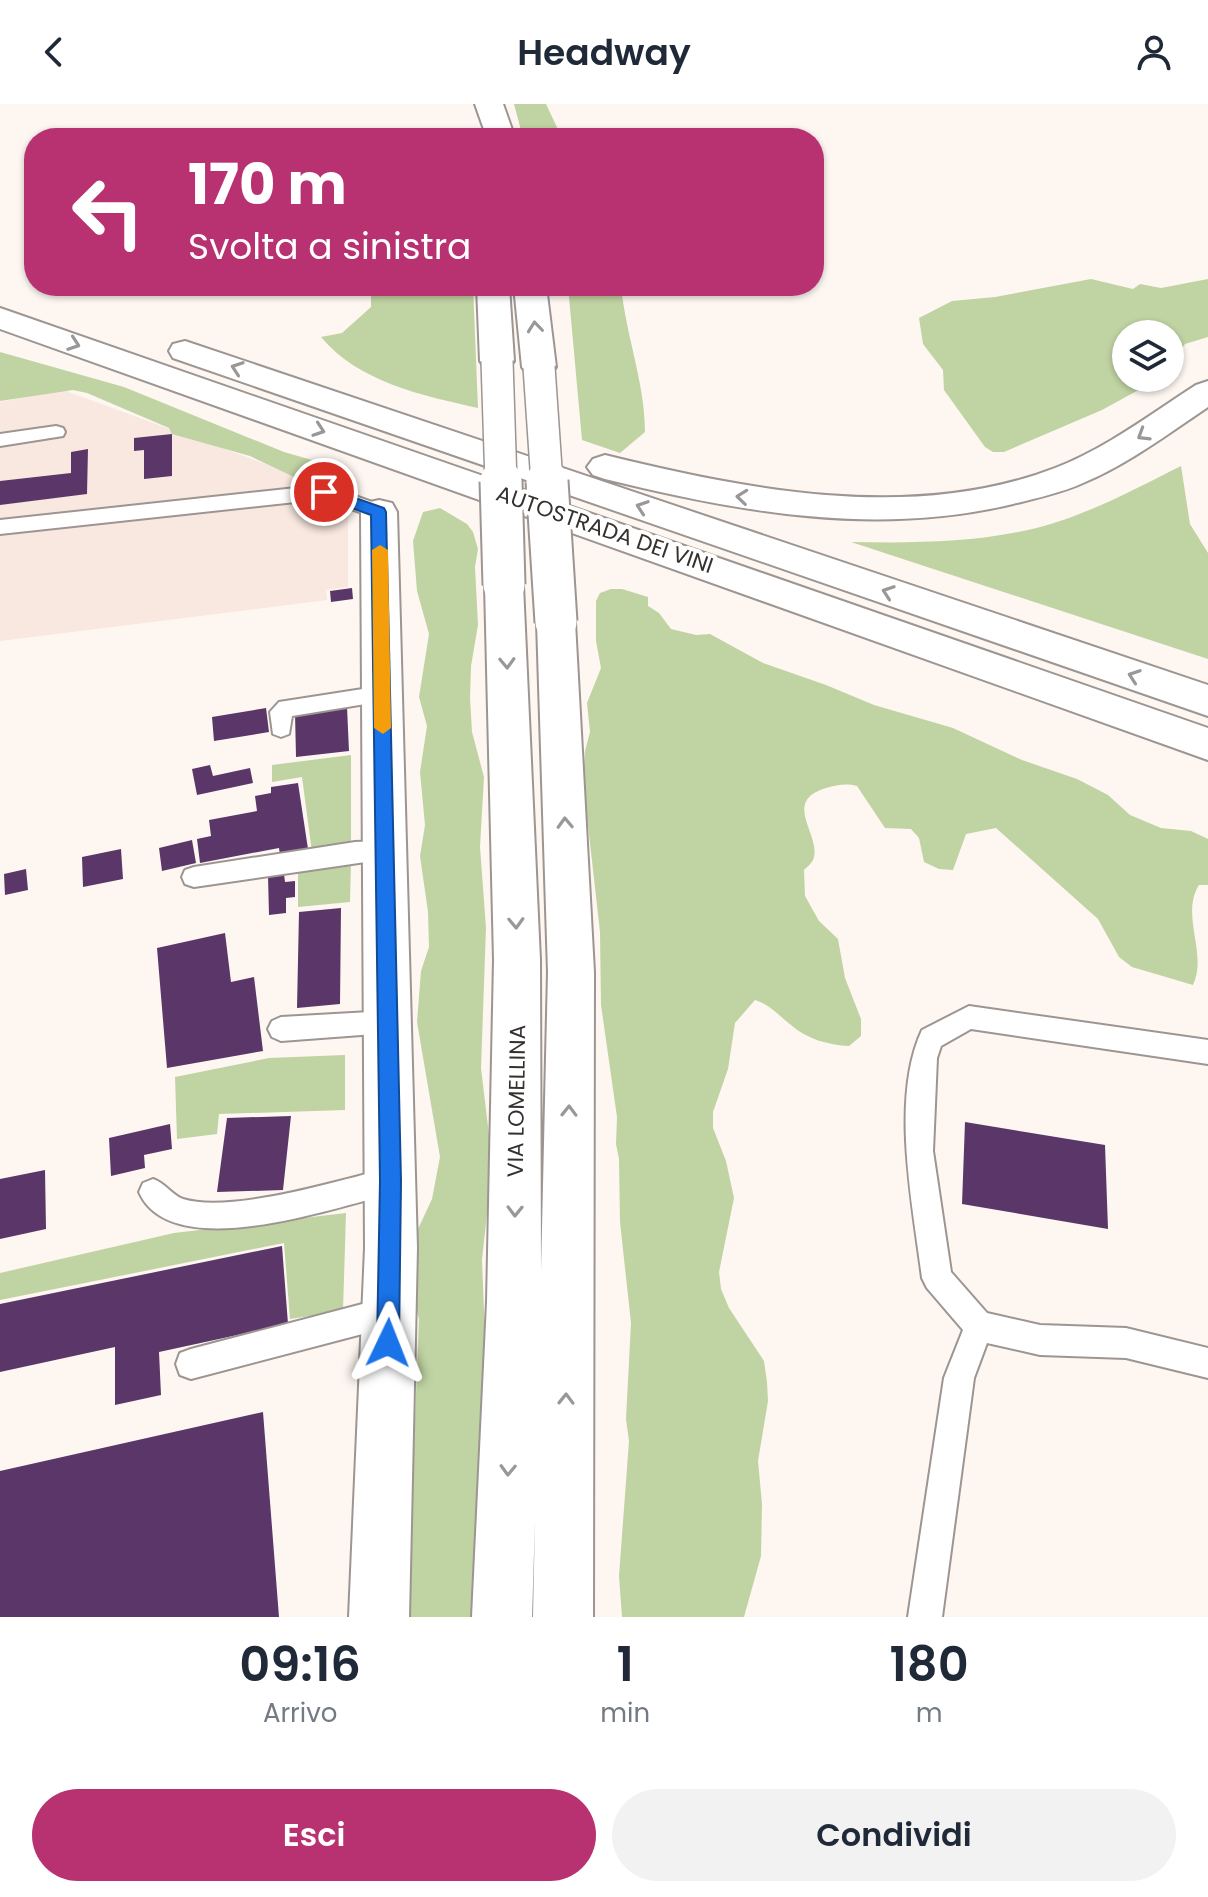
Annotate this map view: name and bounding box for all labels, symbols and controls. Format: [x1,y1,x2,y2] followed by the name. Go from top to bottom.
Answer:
[517,27,691,78] text: Headway
[32,30,76,74] icon: back
[1132,30,1176,74] icon: person
[188,145,347,224] text: 170 m
[56,160,160,264] icon: left
[188,221,471,272] text: Svolta a sinistra
[526,320,543,333] one-way arrow
[1112,320,1184,392] map controls
[1112,320,1184,392] button: layers
[66,334,80,350] one-way arrow
[231,362,245,378] one-way arrow
[311,420,325,436] one-way arrow
[1137,425,1151,440] one-way arrow
[290,458,358,526] pin
[302,470,346,514] icon: arrive
[492,478,717,581] street label: AUTOSTRADA DEI VINI
[735,489,748,506] one-way arrow
[636,501,650,517] one-way arrow
[882,585,896,601] one-way arrow
[498,657,515,670] one-way arrow
[1128,669,1142,685] one-way arrow
[556,816,573,829] one-way arrow
[507,917,524,930] one-way arrow
[500,1024,533,1178] street label: VIA LOMELLINA
[560,1104,578,1117] one-way arrow
[506,1205,524,1218] one-way arrow
[346,1301,430,1385] position arrow
[557,1392,574,1405] one-way arrow
[499,1464,516,1477] one-way arrow
[239,1631,361,1698] text: 09:16
[617,1631,634,1698] text: 1
[889,1631,969,1698] text: 180
[263,1695,337,1731] text: Arrivo
[600,1695,650,1731] text: min
[916,1695,942,1731] text: m
[32,1789,596,1881] button: Esci
[612,1789,1176,1881] button: Condividi

